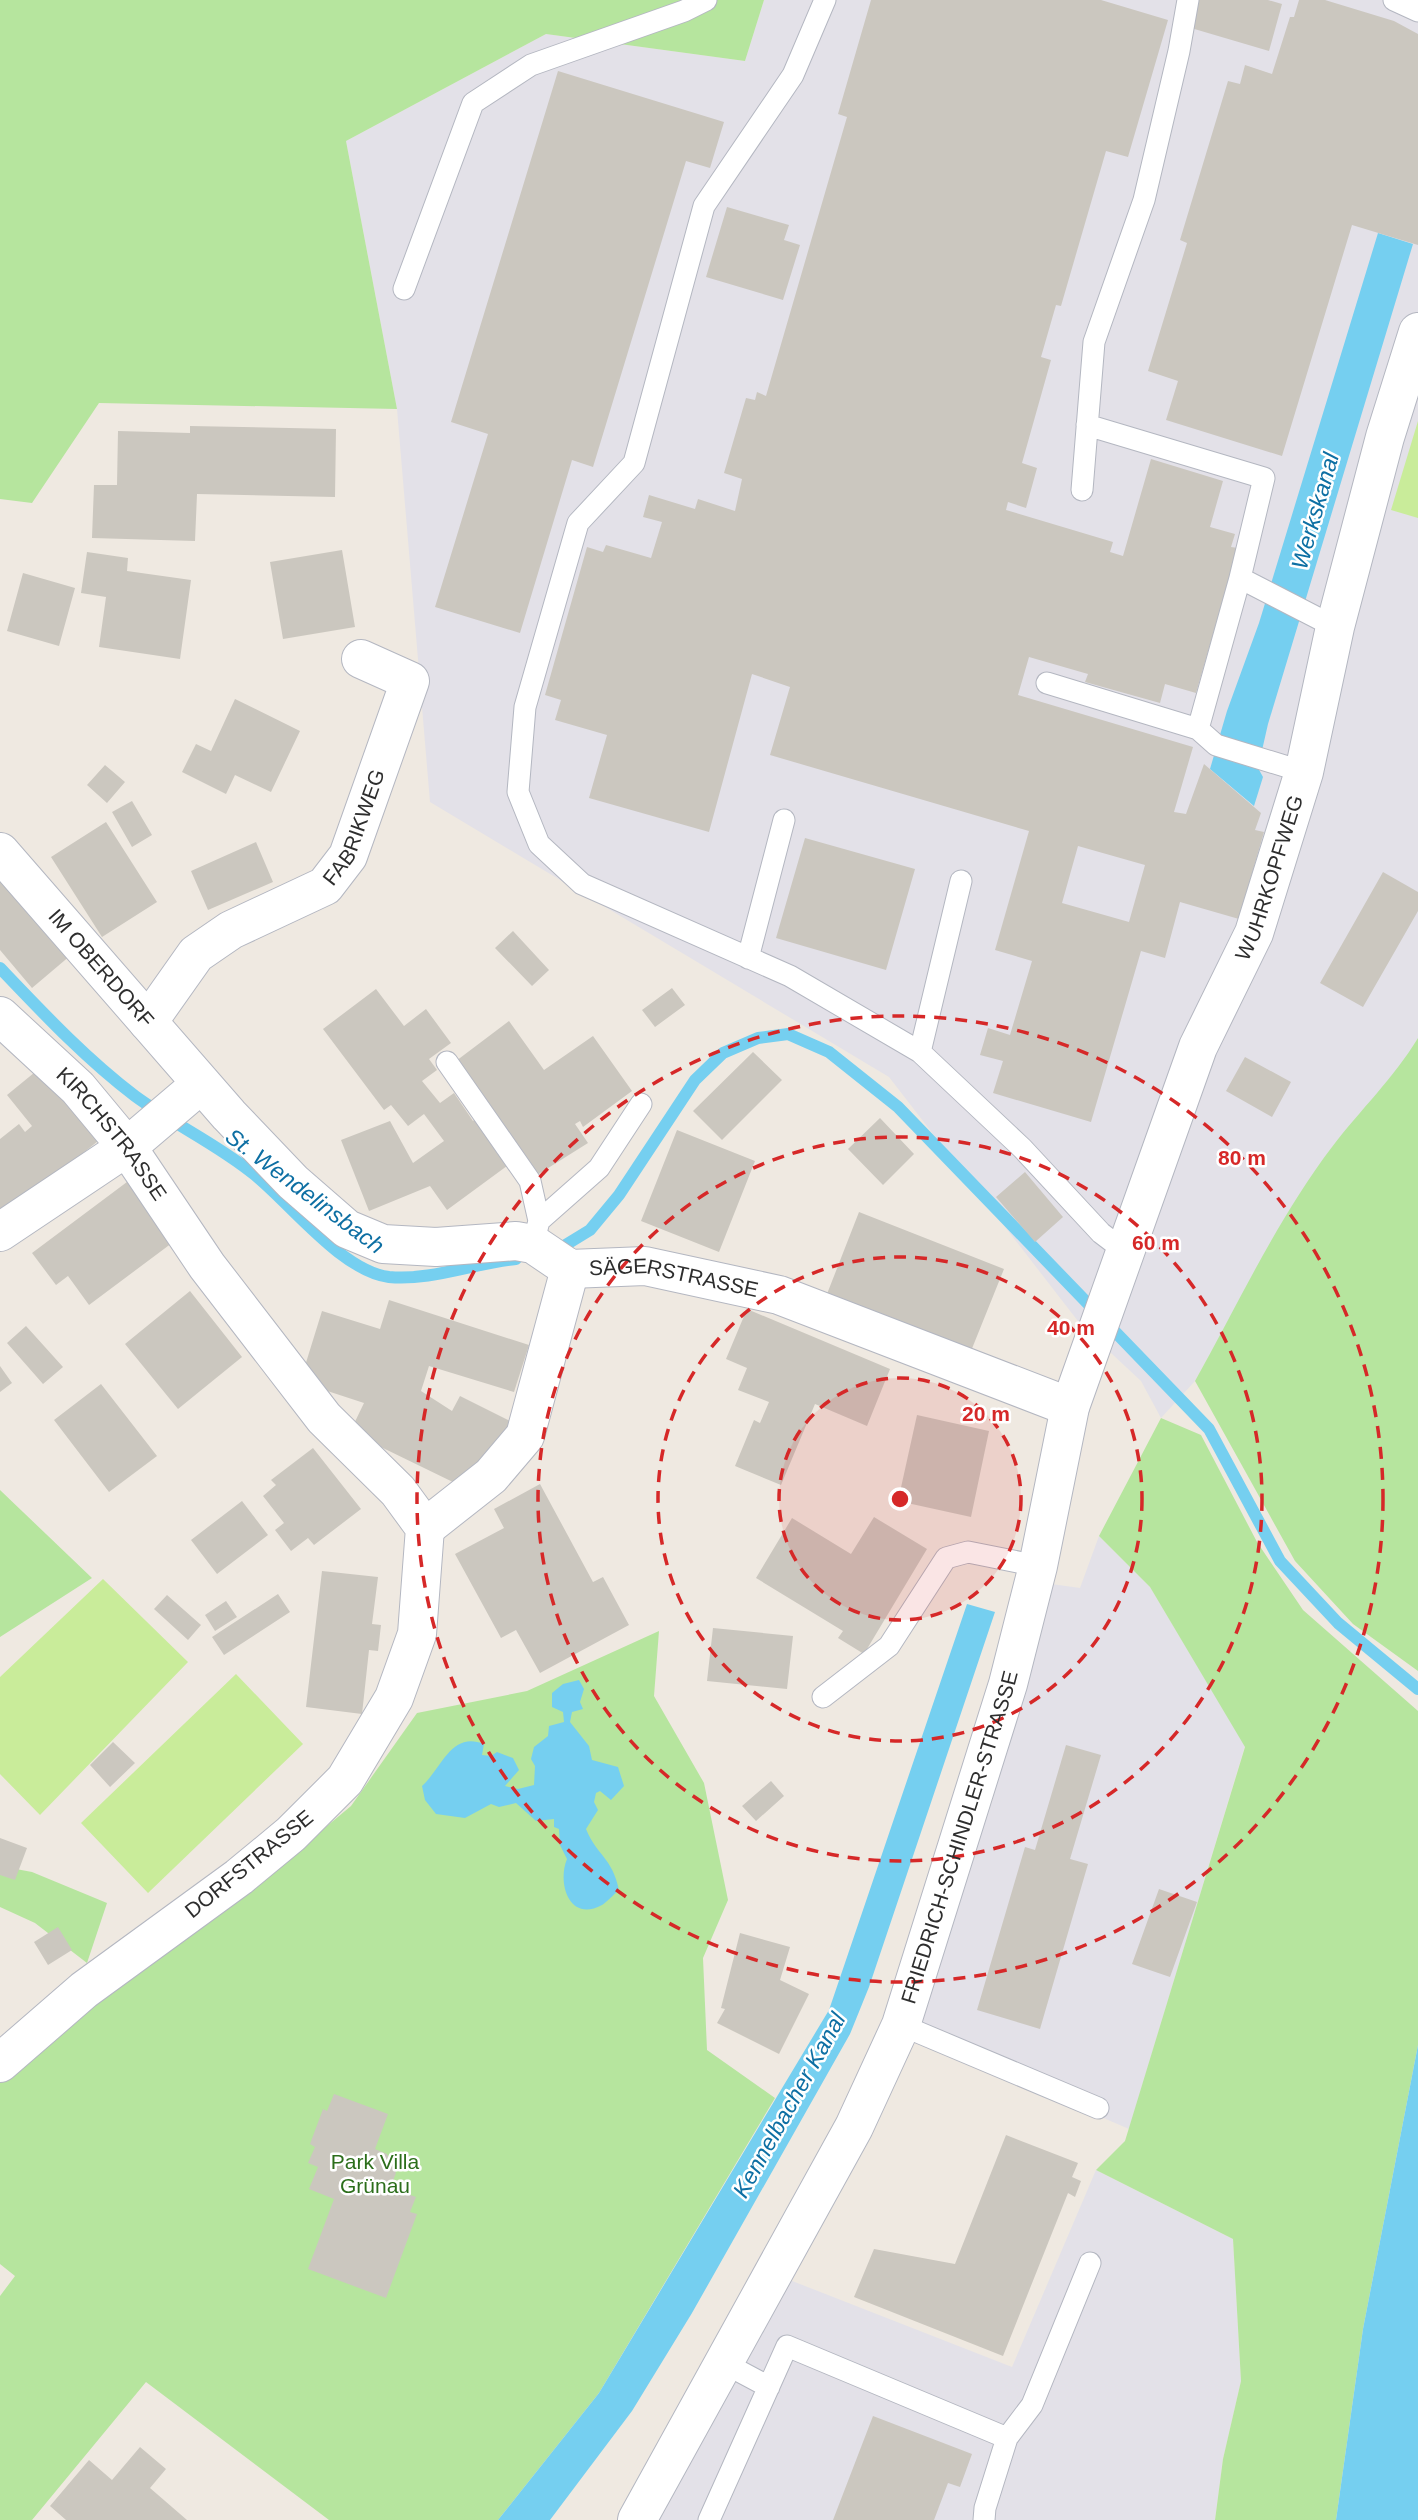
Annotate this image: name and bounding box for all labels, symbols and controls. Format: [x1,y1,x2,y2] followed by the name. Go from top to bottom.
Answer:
[1286,449,1344,572] water label: Werkskanal
[318,766,389,889] street label: FABRIKWEG
[1230,792,1307,964] street label: WUHRKOPFWEG
[44,904,159,1031] street label: IM OBERDORF
[52,1062,171,1204] street label: KIRCHSTRASSE
[221,1123,389,1259] water label: St. Wendelinsbach
[1218,1146,1266,1169] text: 80 m
[1132,1231,1180,1254] text: 60 m
[588,1254,760,1301] street label: SÄGERSTRASSE
[1047,1316,1095,1339] text: 40 m
[962,1402,1010,1425] text: 20 m
[888,1487,912,1511] centre of rings
[896,1668,1022,2007] street label: FRIEDRICH-SCHINDLER-STRASSE
[180,1805,317,1922] street label: DORFSTRASSE
[727,2007,851,2202] water label: Kennelbacher Kanal
[331,2150,419,2197] park label: Park Villa Grünau

